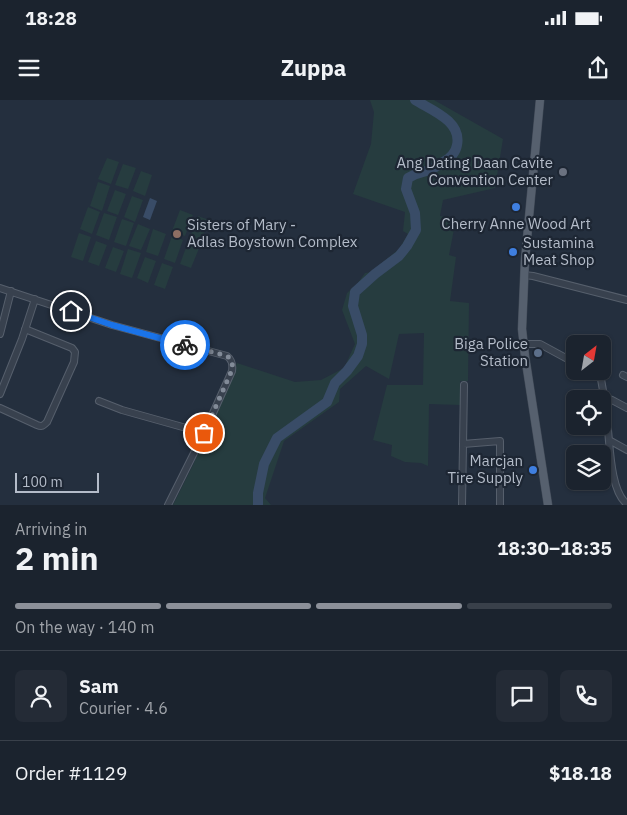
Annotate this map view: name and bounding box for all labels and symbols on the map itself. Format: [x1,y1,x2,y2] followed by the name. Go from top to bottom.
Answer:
[396,153,553,189] place label: Ang Dating Daan Cavite Convention Center
[557,166,569,178] marker: Ang Dating Daan Cavite Convention Center
[510,201,522,213] marker: Cherry Anne Wood Art
[441,214,591,233] place label: Cherry Anne Wood Art
[187,215,358,251] place label: Sisters of Mary - Adlas Boystown Complex
[171,228,183,240] marker: Sisters of Mary - Adlas Boystown Complex
[523,233,595,269] place label: Sustamina Meat Shop
[507,246,519,258] marker: Sustamina Meat Shop
[50,290,92,332] pin
[160,320,210,370] courier
[454,334,528,370] place label: Biga Police Station
[566,335,611,380] north arrow
[532,347,544,359] marker: Biga Police Station
[183,412,225,454] pin
[447,451,524,487] place label: Marcjan Tire Supply
[527,464,539,476] marker: Marcjan Tire Supply
[15,470,99,493] scale bar

